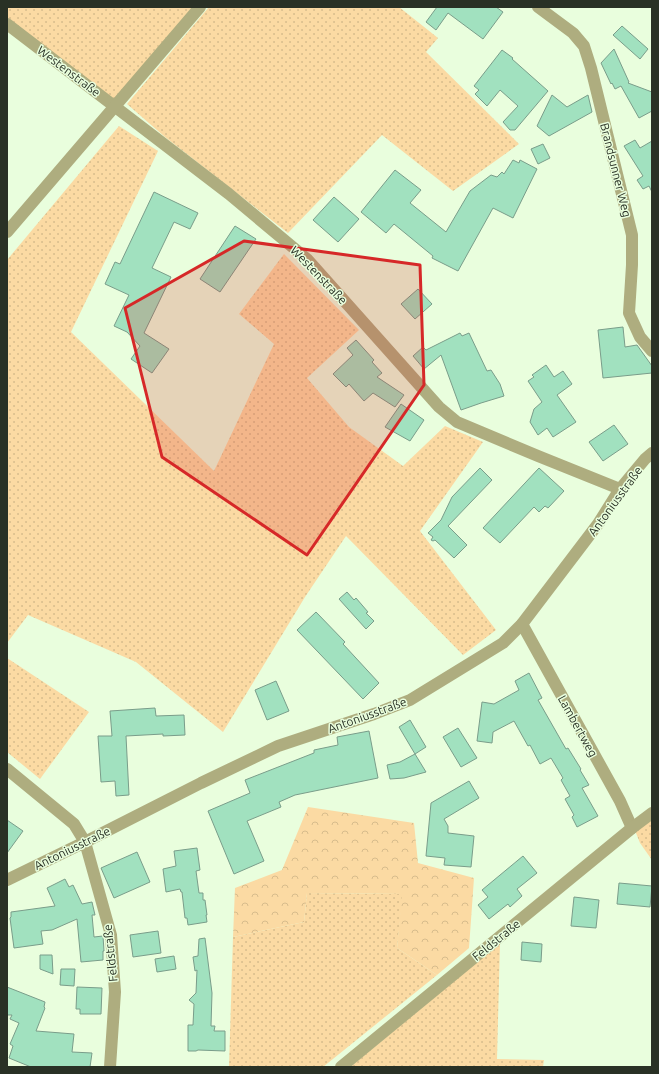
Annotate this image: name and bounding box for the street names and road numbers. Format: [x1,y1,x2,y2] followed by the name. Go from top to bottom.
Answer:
[35,43,103,99] street label: Westenstraße
[598,122,634,218] street label: Brandsunner Weg
[288,243,350,307] street label: Westenstraße
[585,464,645,538] street label: Antoniusstraße
[556,693,600,759] street label: Lambertweg
[326,695,408,735] street label: Antoniusstraße
[32,824,112,872] street label: Antoniusstraße
[470,917,522,963] street label: Feldstraße
[101,924,119,982] street label: Feldstraße

